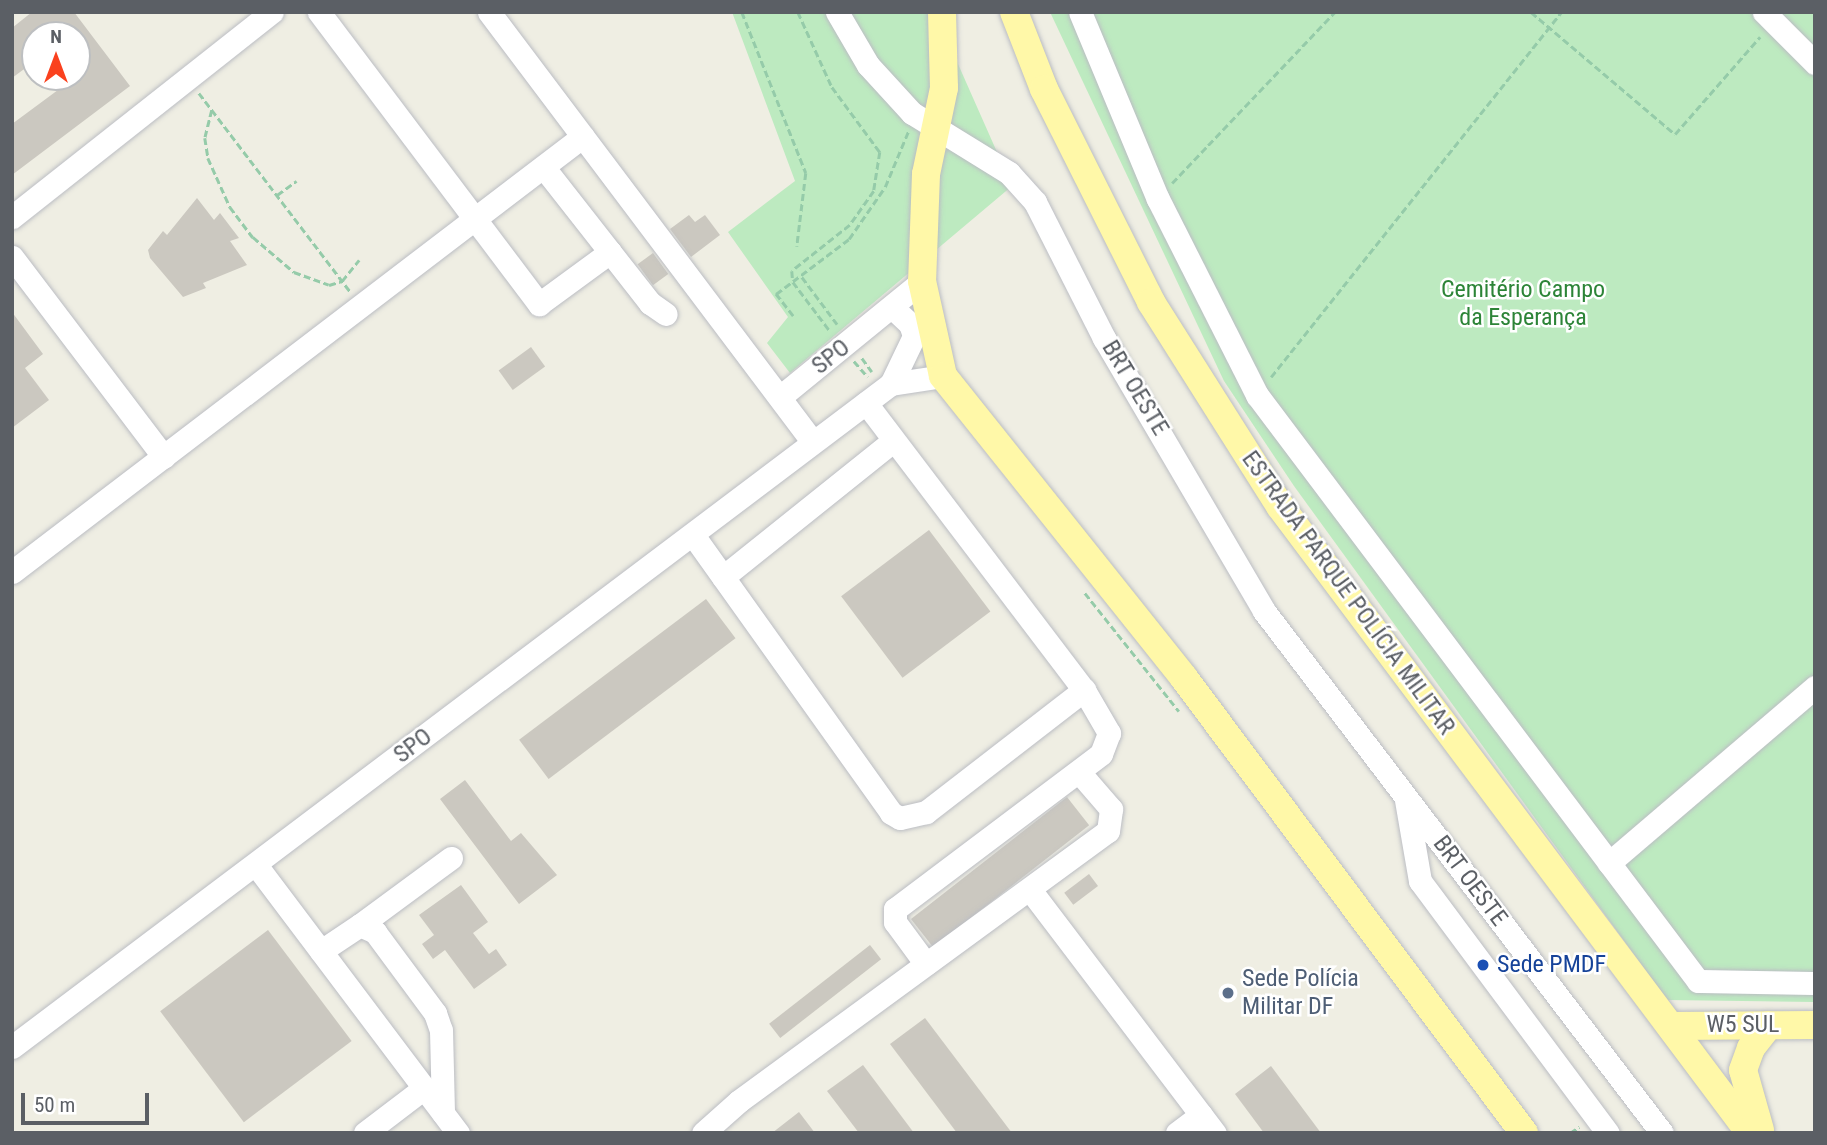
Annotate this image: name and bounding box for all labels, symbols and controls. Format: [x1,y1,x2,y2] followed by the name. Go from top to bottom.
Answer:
[21,21,91,91] north arrow
[50,25,62,48] text: N
[1441,276,1605,332] park label: Cemitério Campo da Esperança
[806,333,856,381] street label: SPO
[1095,335,1175,441] street label: BRT OESTE
[1235,446,1461,740] street label: ESTRADA PARQUE POLÍCIA MILITAR
[388,722,438,770] street label: SPO
[1427,830,1513,932] street label: BRT OESTE
[1497,951,1606,979] place label: Sede PMDF
[1475,957,1491,973] marker: Sede PMDF
[1242,965,1359,1021] place label: Sede Polícia Militar DF
[1220,985,1236,1001] marker: Sede Polícia Militar DF
[1707,1011,1779,1039] street label: W5 SUL
[24,1078,152,1122] scale bar
[34,1093,75,1117] text: 50 m

